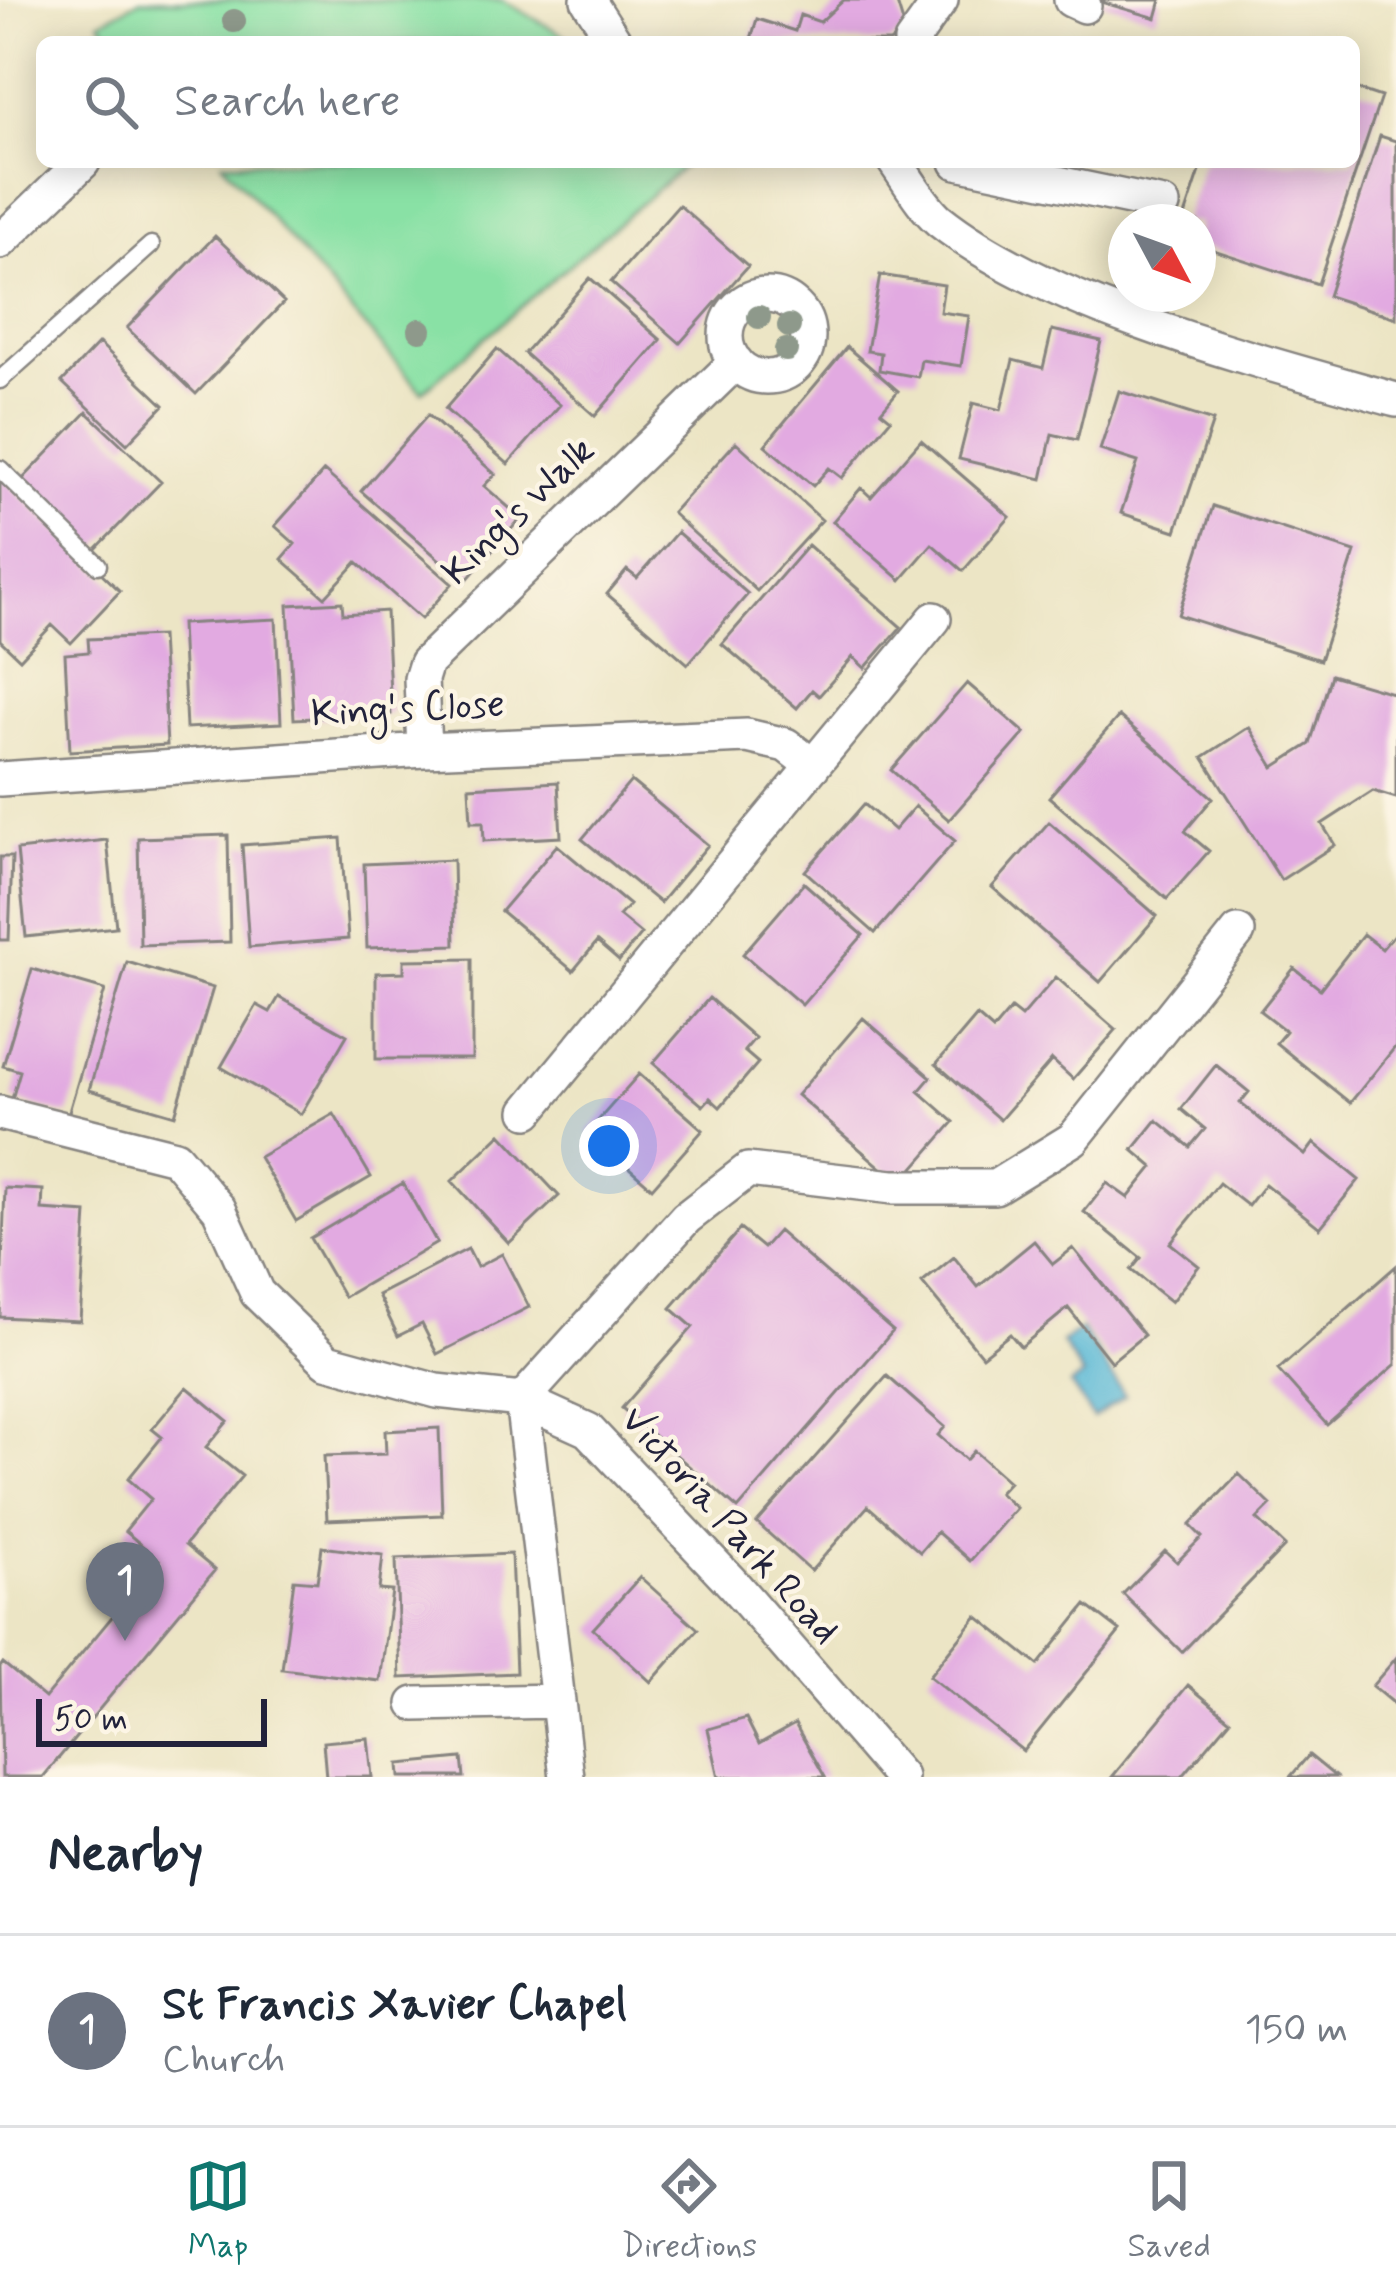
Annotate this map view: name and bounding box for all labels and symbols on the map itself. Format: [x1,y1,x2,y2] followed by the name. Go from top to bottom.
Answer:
[1108,204,1216,312] north arrow
[432,427,608,600] street label: King's Walk
[310,679,506,744] street label: King's Close
[579,1116,639,1176] your location
[608,1396,850,1656] street label: Victoria Park Road
[86,1542,164,1641] pin: 1
[36,1693,267,1746] scale bar

